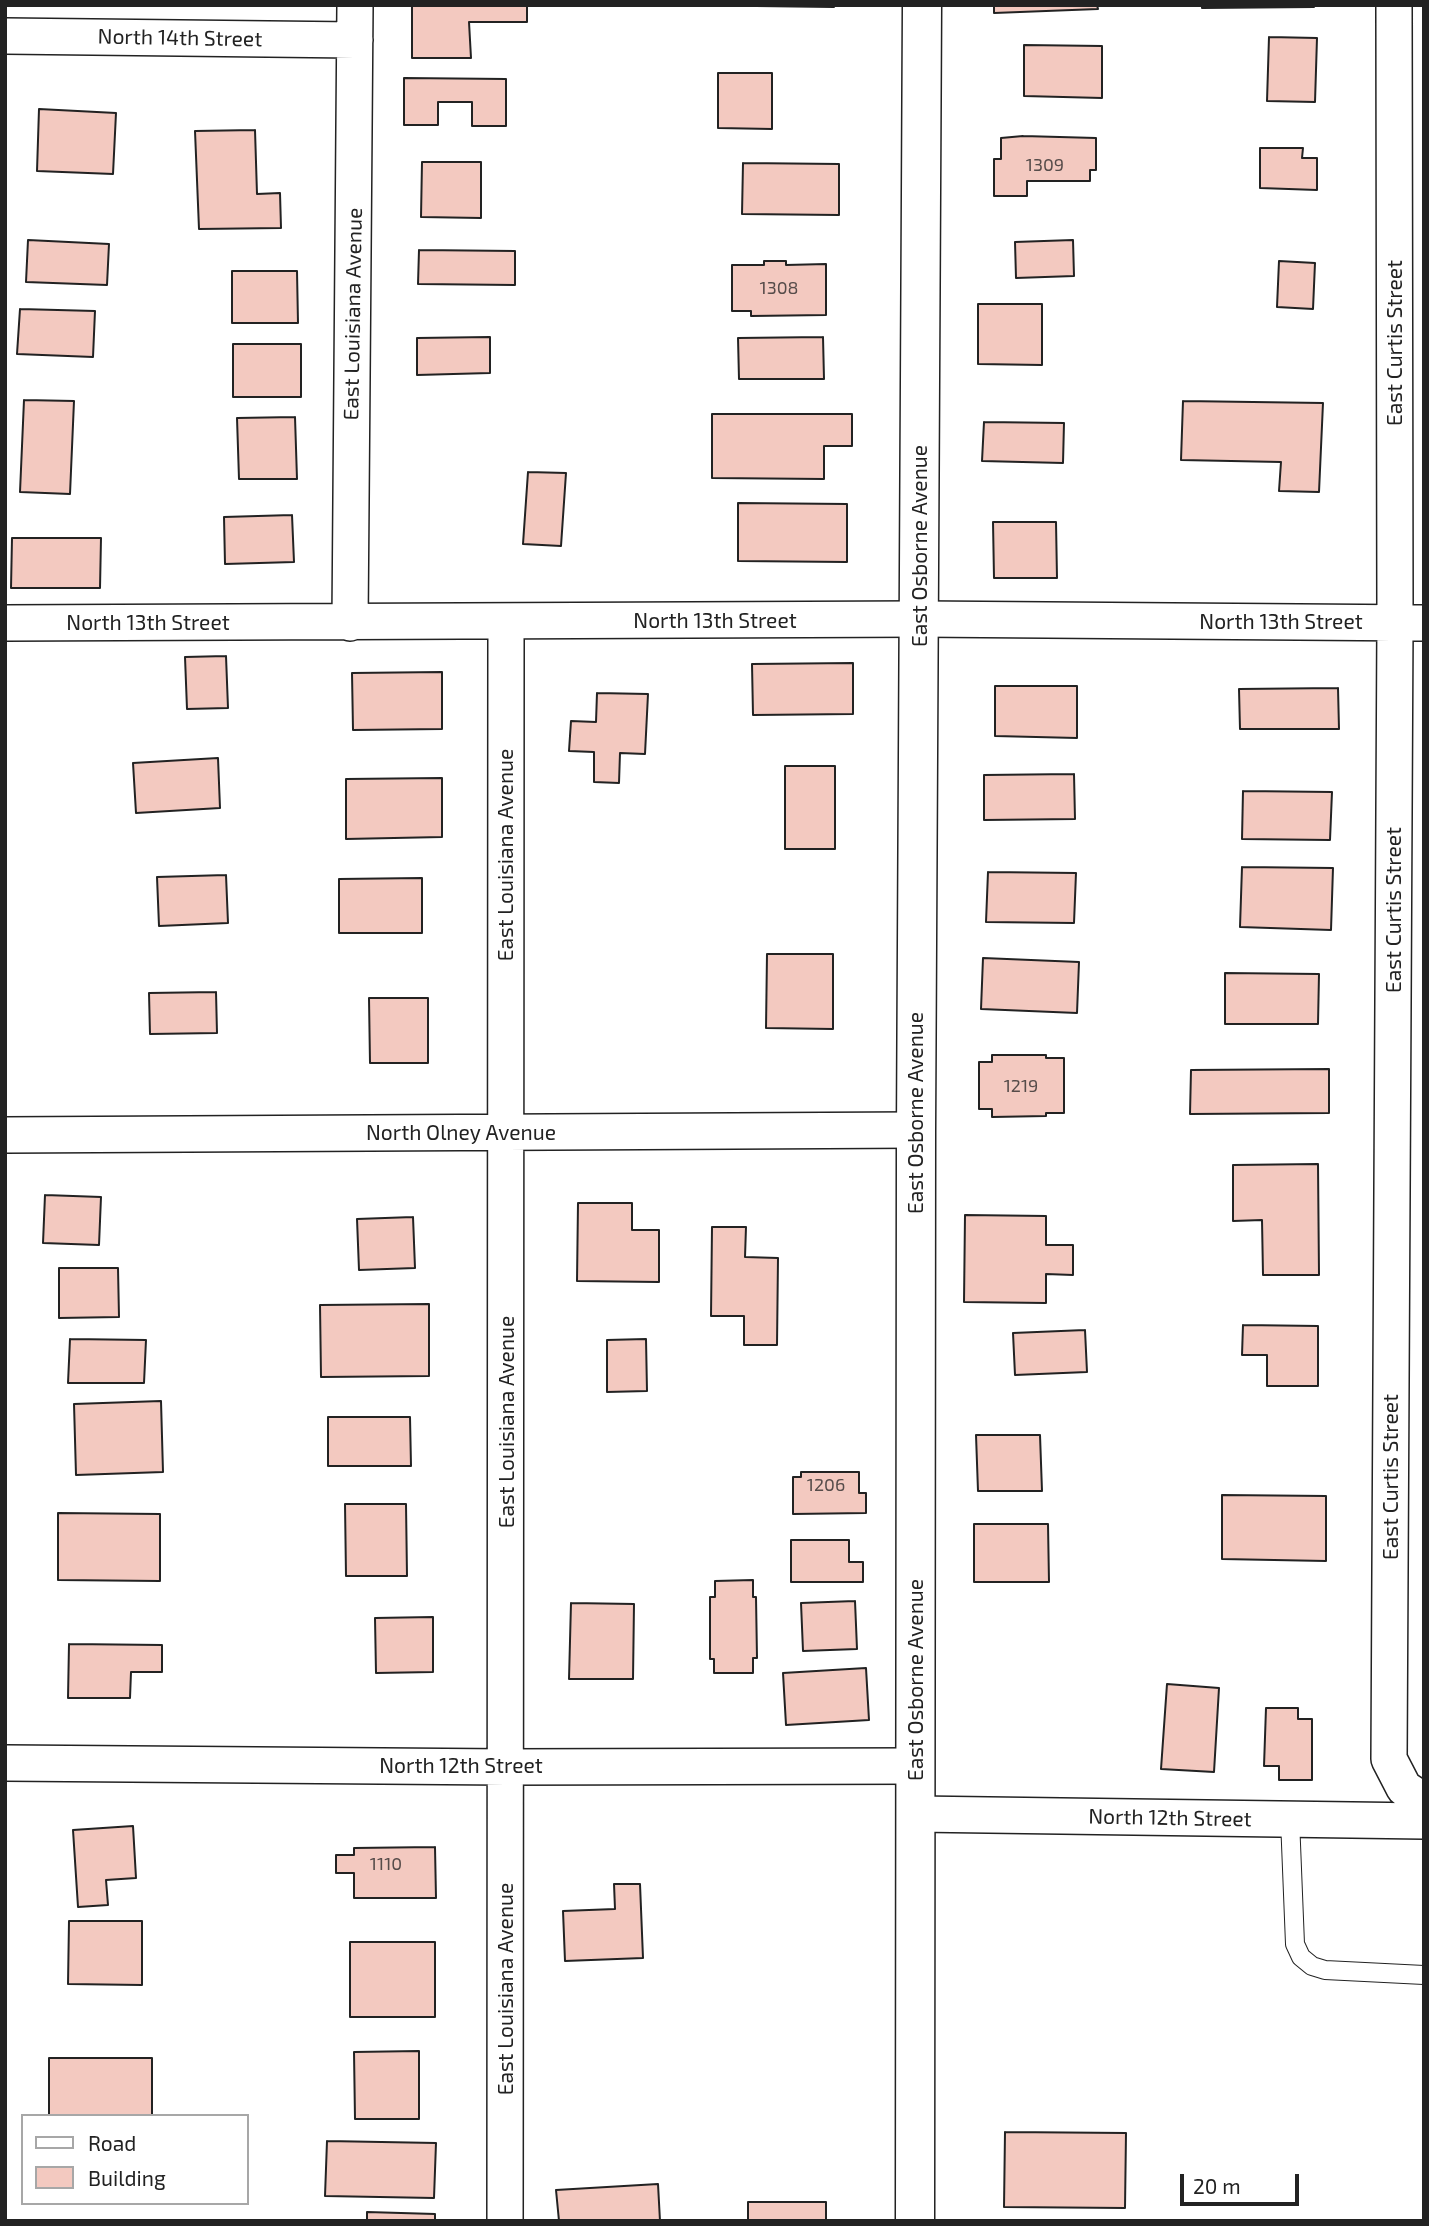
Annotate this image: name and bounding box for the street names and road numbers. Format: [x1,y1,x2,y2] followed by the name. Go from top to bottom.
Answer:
[98,24,262,52] street label: North 14th Street
[339,207,367,421] street label: East Louisiana Avenue
[1382,260,1408,426] street label: East Curtis Street
[907,445,933,647] street label: East Osborne Avenue
[633,608,797,634] street label: North 13th Street
[1199,609,1363,635] street label: North 13th Street
[66,610,230,636] street label: North 13th Street
[493,749,519,961] street label: East Louisiana Avenue
[1381,827,1407,993] street label: East Curtis Street
[903,1012,929,1214] street label: East Osborne Avenue
[366,1120,556,1146] street label: North Olney Avenue
[494,1316,520,1528] street label: East Louisiana Avenue
[1378,1394,1404,1560] street label: East Curtis Street
[903,1579,929,1781] street label: East Osborne Avenue
[379,1753,543,1779] street label: North 12th Street
[1088,1804,1252,1832] street label: North 12th Street
[493,1883,519,2095] street label: East Louisiana Avenue

